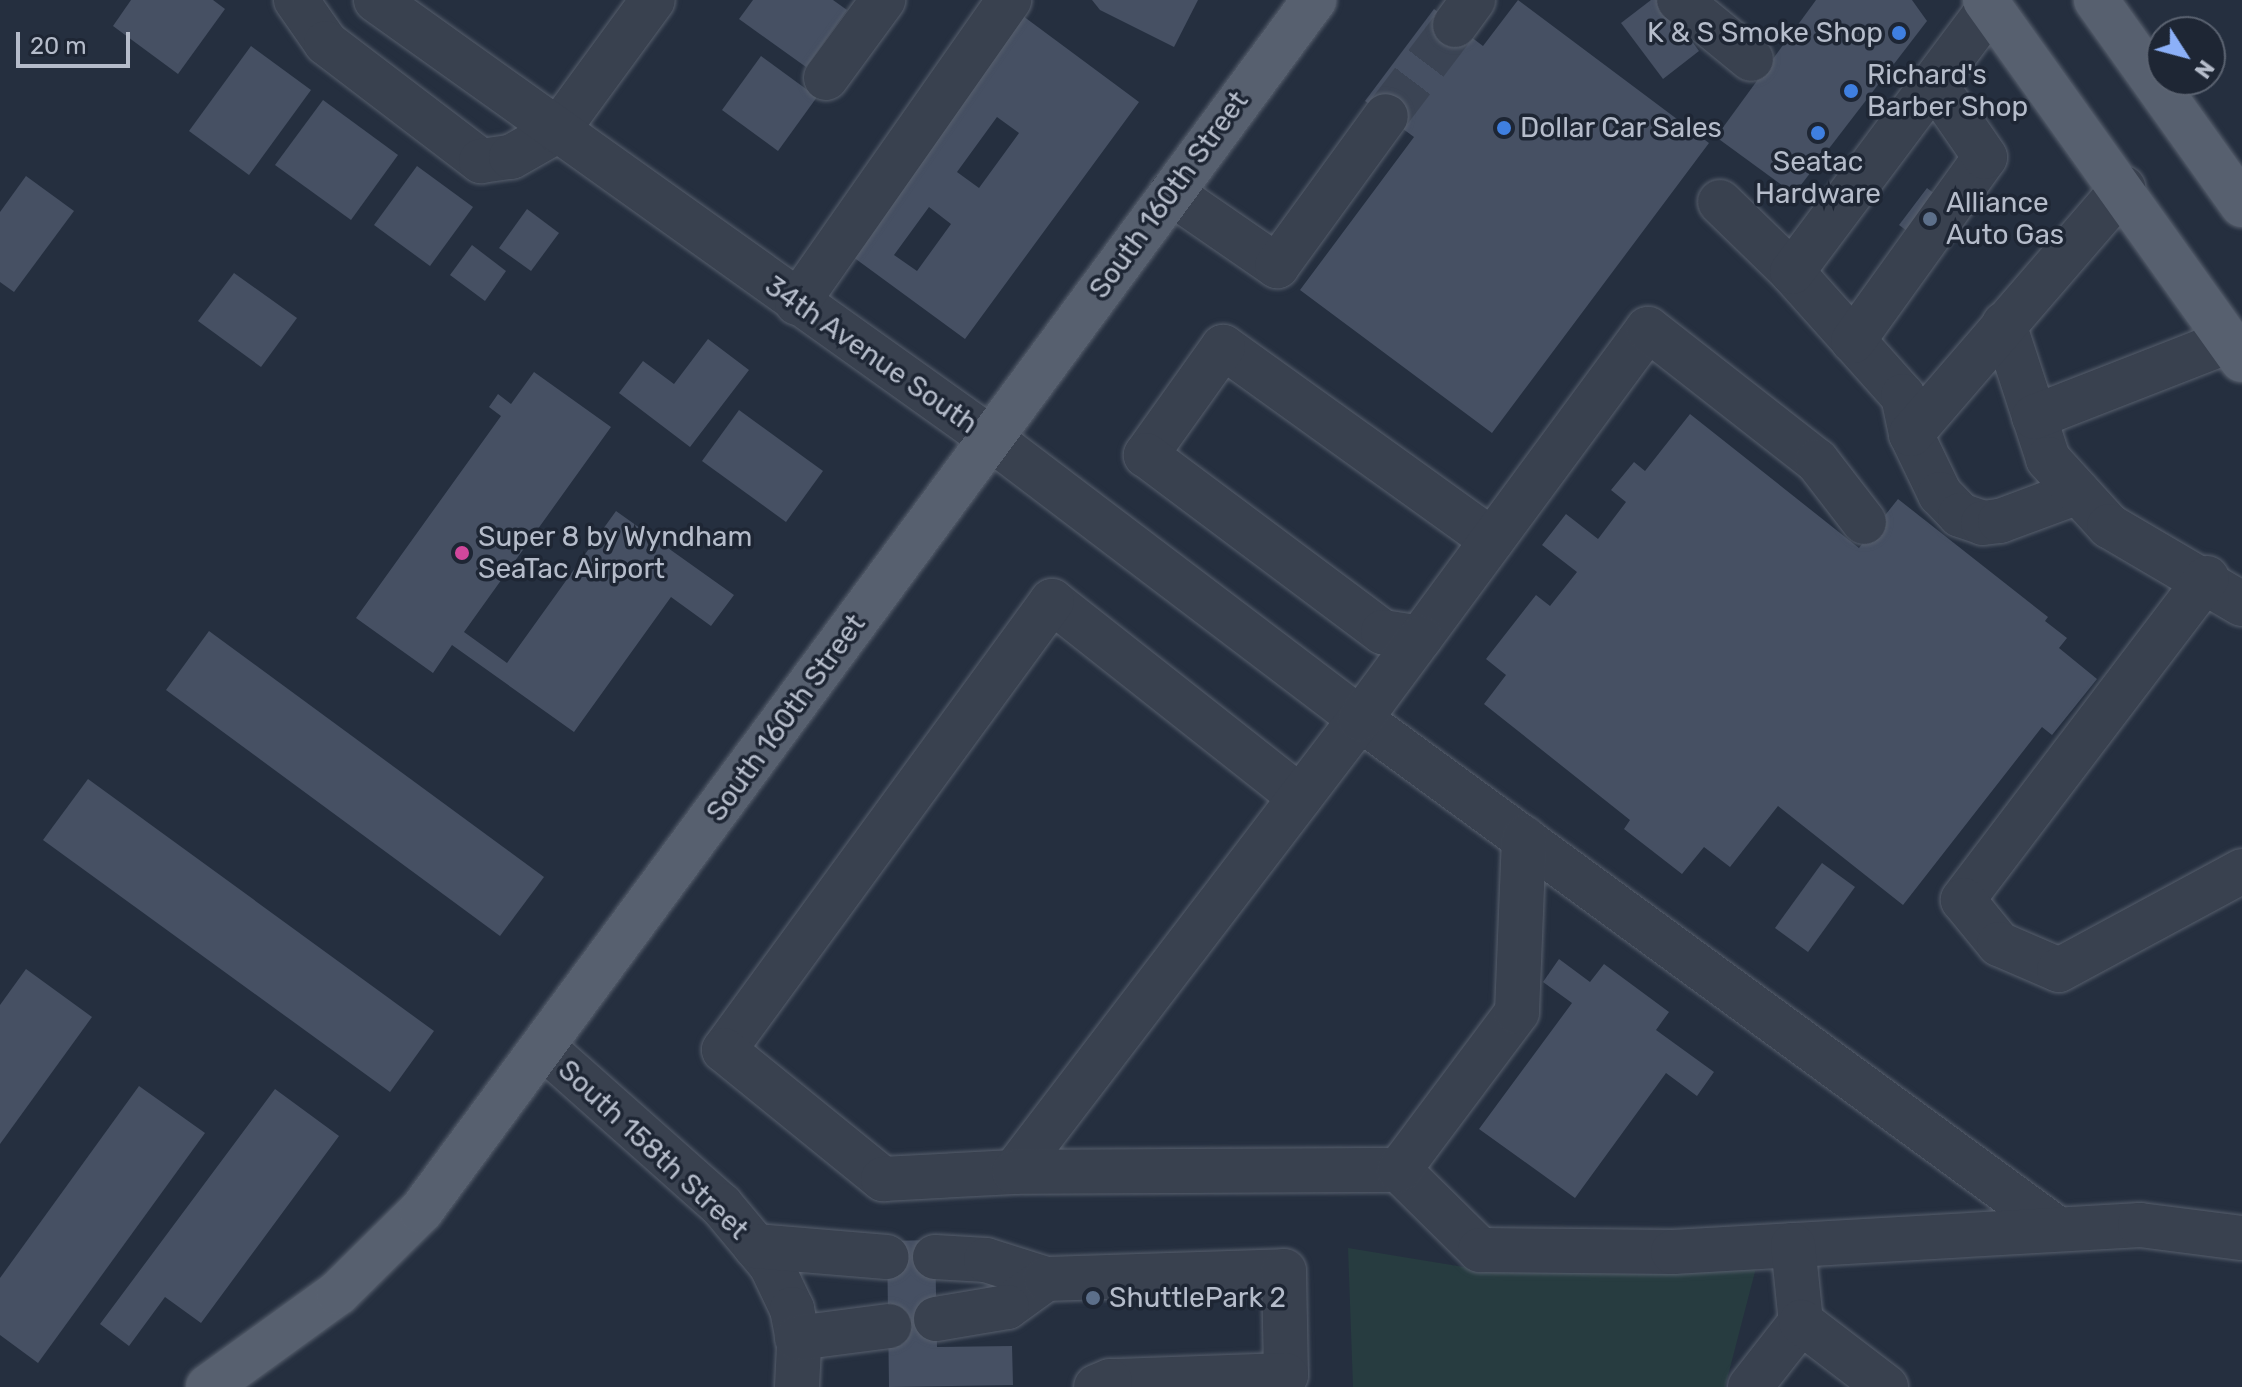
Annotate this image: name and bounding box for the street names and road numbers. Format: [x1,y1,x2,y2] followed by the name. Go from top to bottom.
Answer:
[1083,85,1255,305] street label: South 160th Street
[758,269,984,441] street label: 34th Avenue South
[700,608,872,828] street label: South 160th Street
[551,1053,755,1247] street label: South 158th Street

